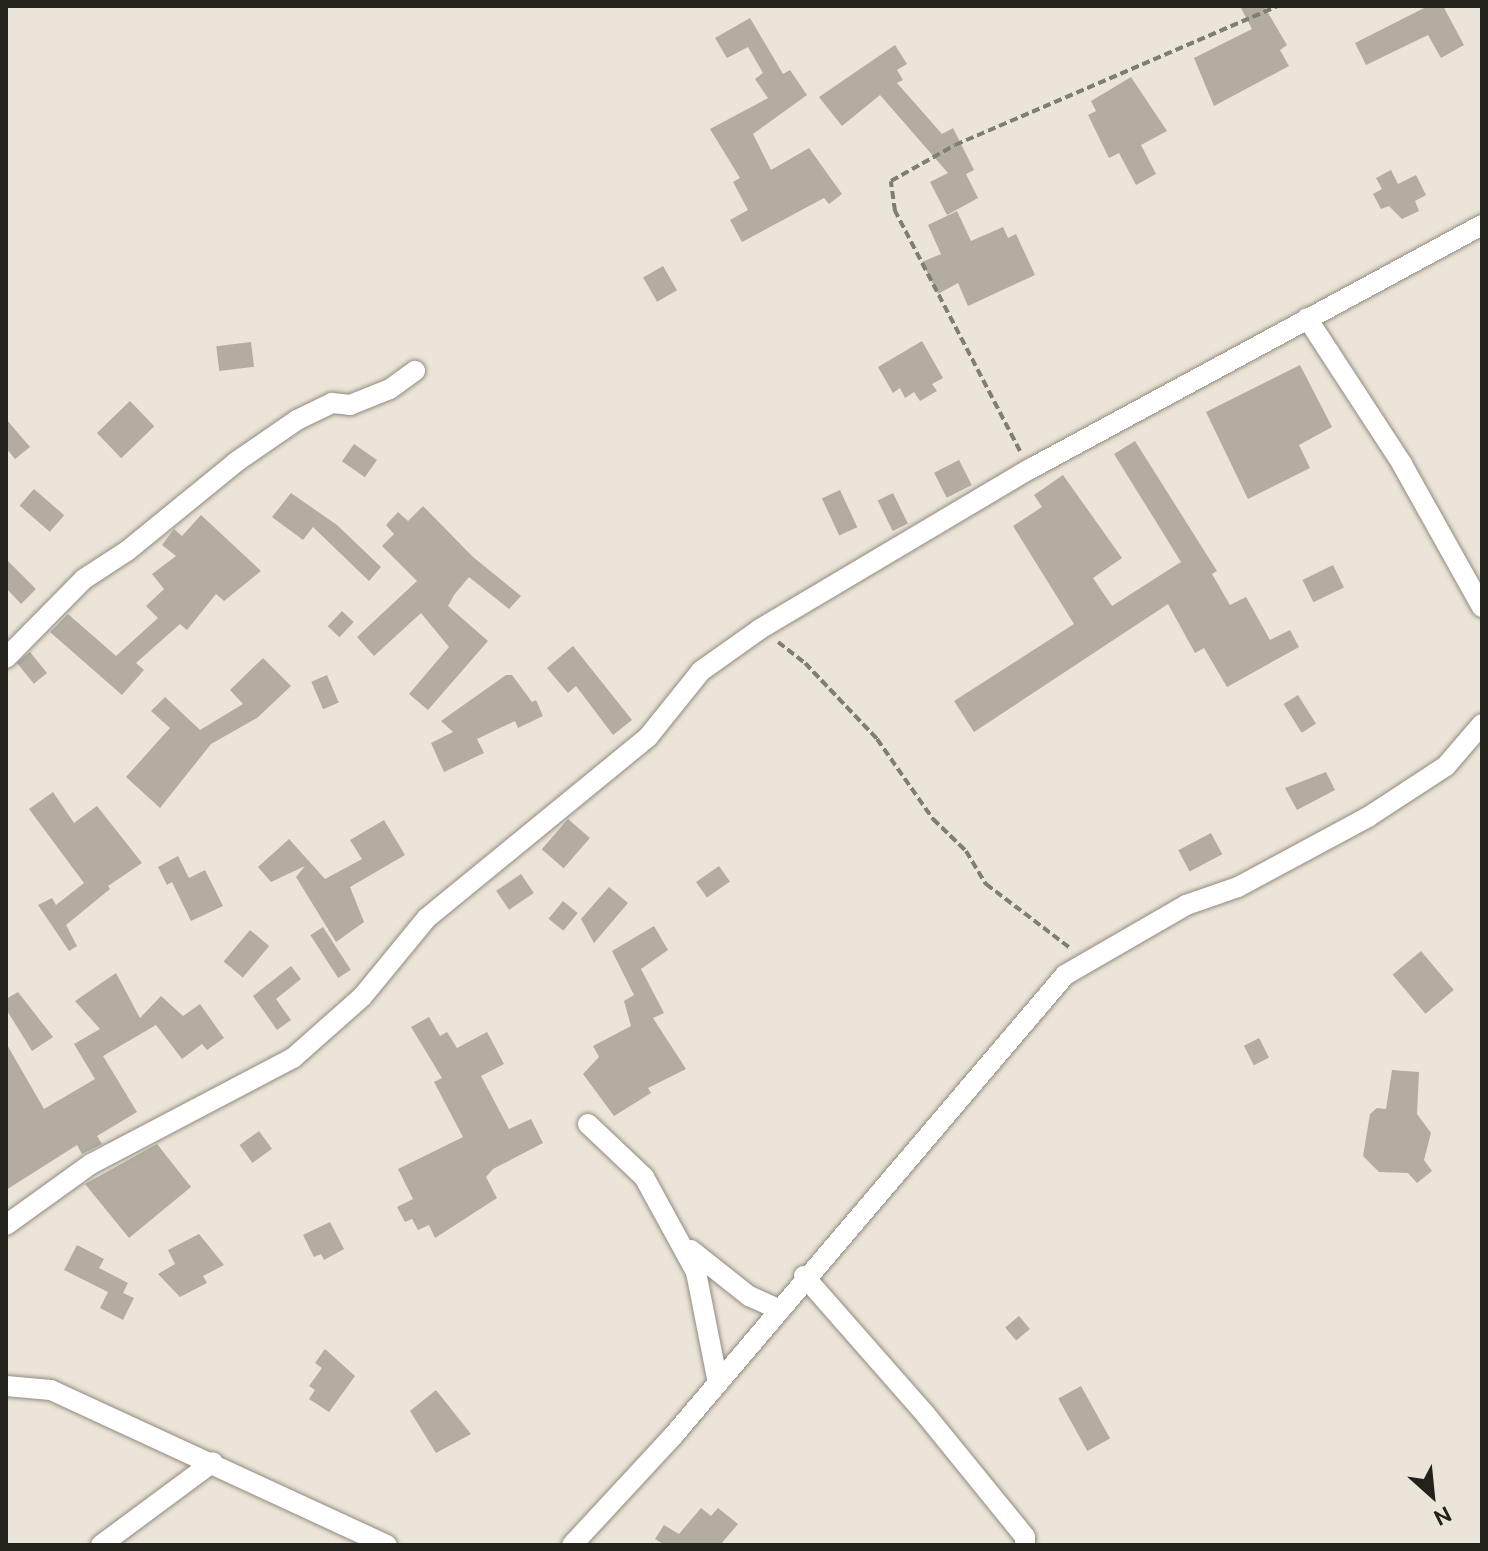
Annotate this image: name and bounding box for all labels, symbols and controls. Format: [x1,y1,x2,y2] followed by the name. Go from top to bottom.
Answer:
[1392,1455,1472,1535] north arrow
[1430,1502,1456,1532] text: N

